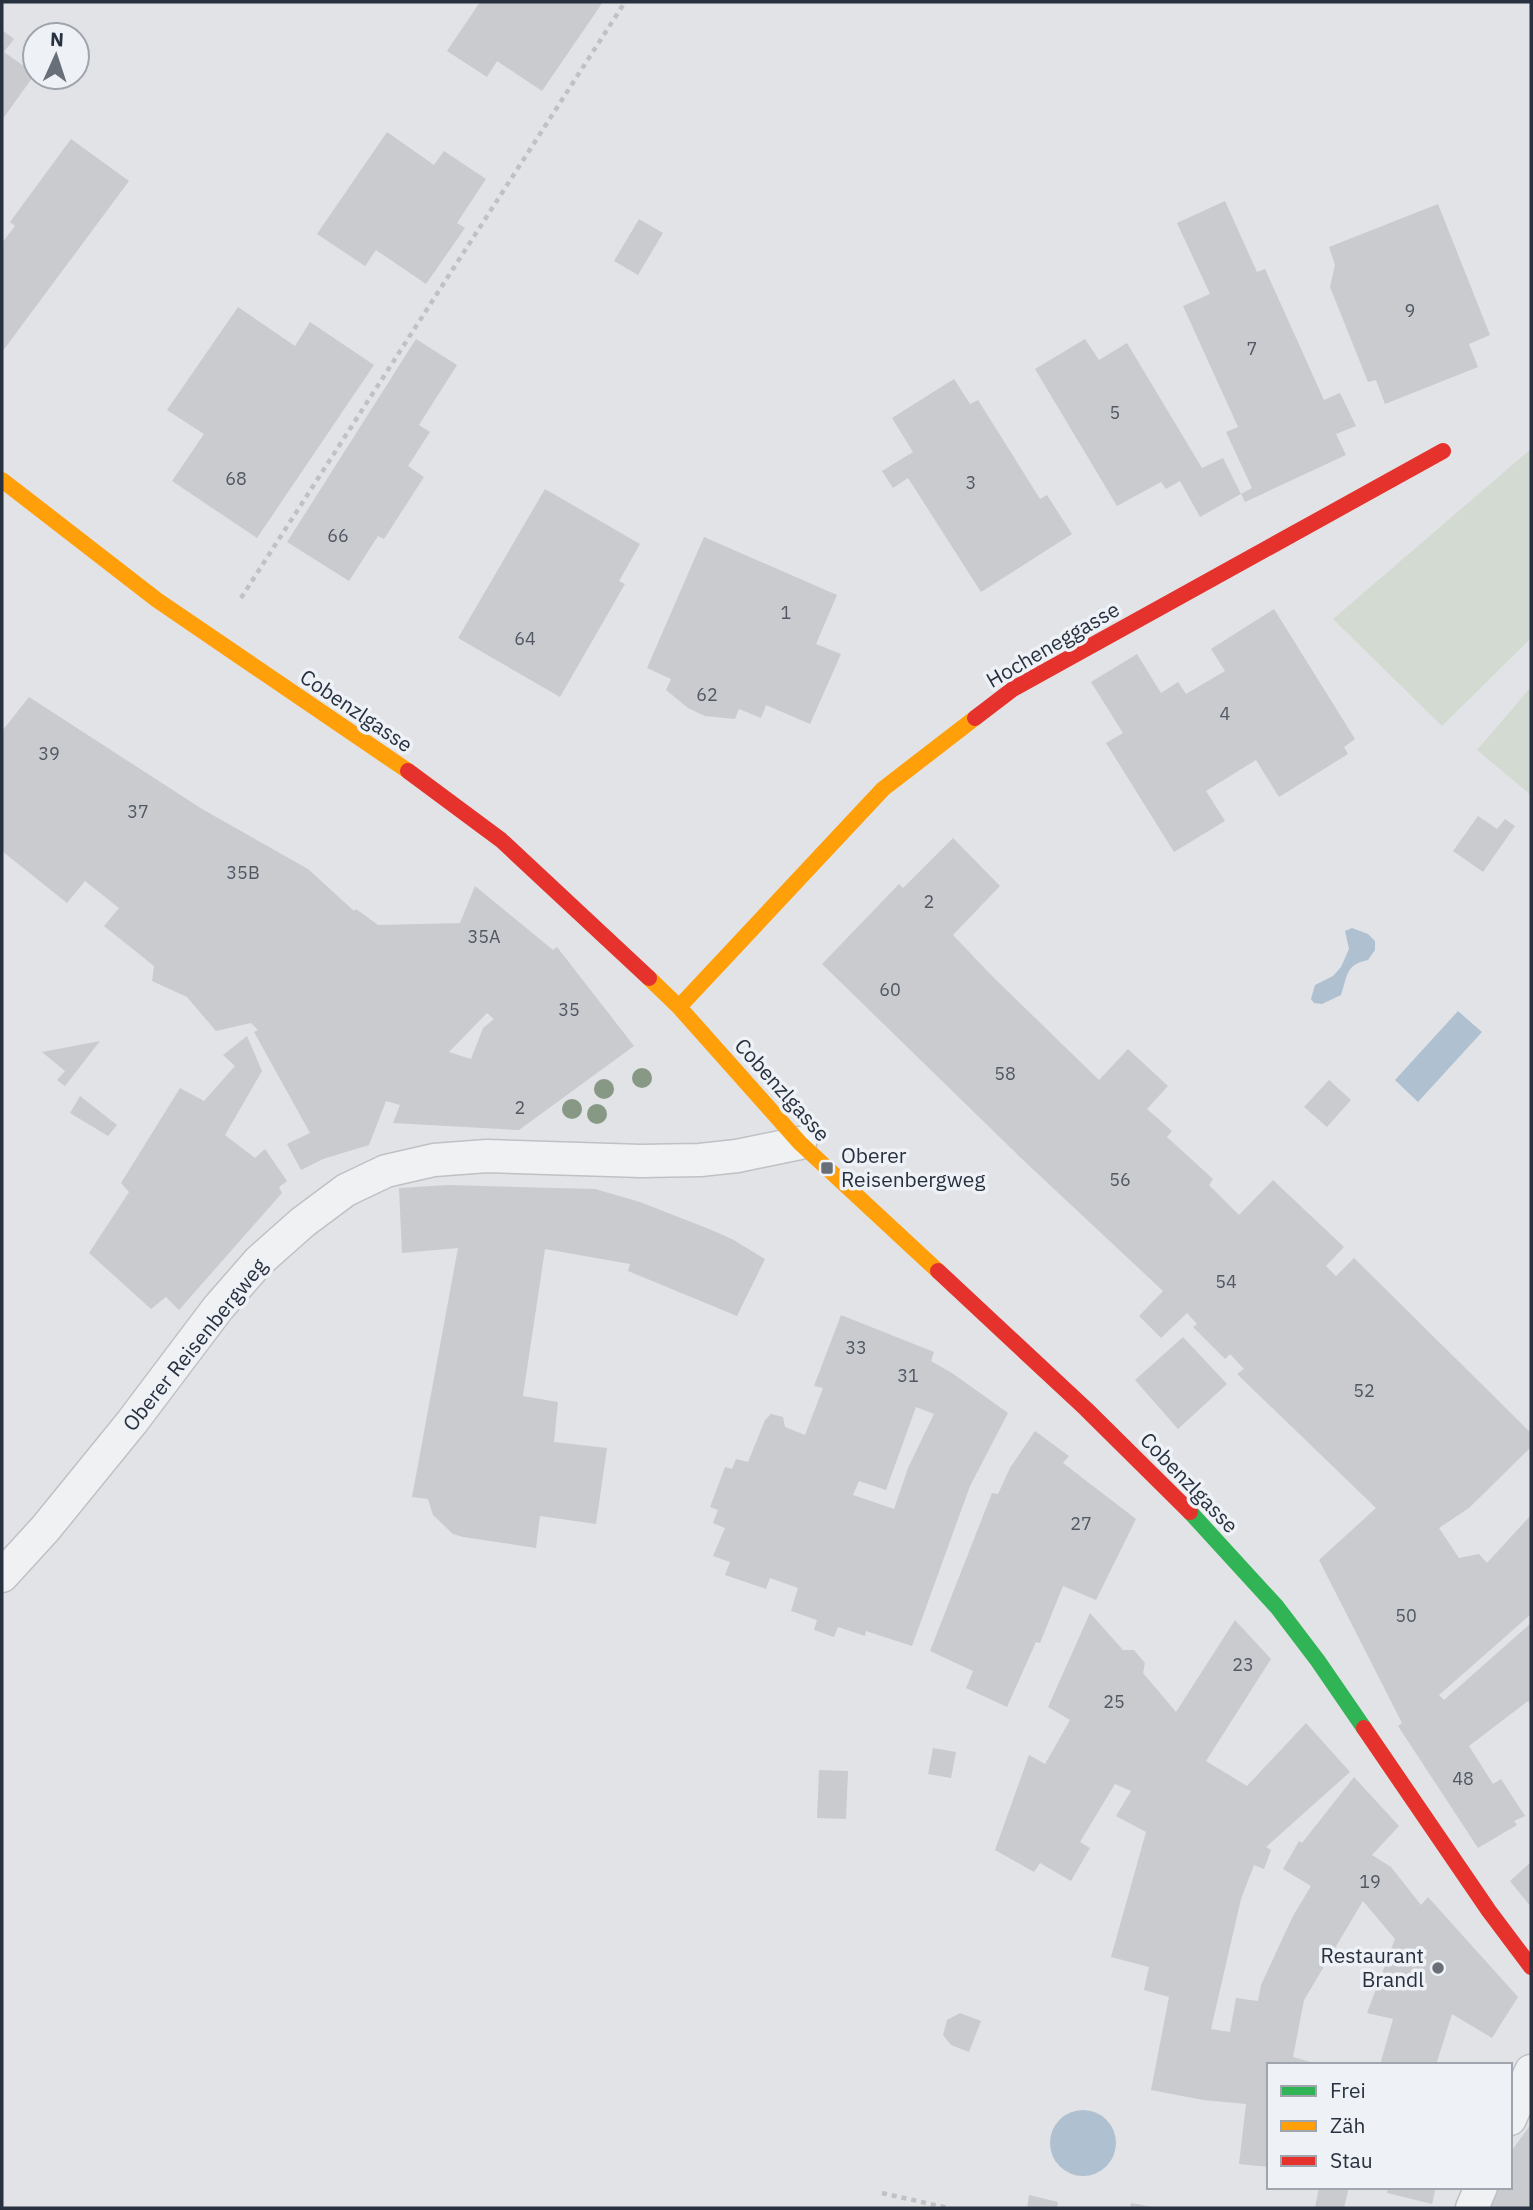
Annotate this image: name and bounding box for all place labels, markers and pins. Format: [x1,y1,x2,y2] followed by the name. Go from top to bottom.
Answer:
[841,1141,985,1193] place label: Oberer Reisenbergweg
[819,1160,835,1176] marker: Oberer Reisenbergweg
[1321,1941,1424,1993] place label: Restaurant Brandl
[1430,1960,1446,1976] marker: Restaurant Brandl

